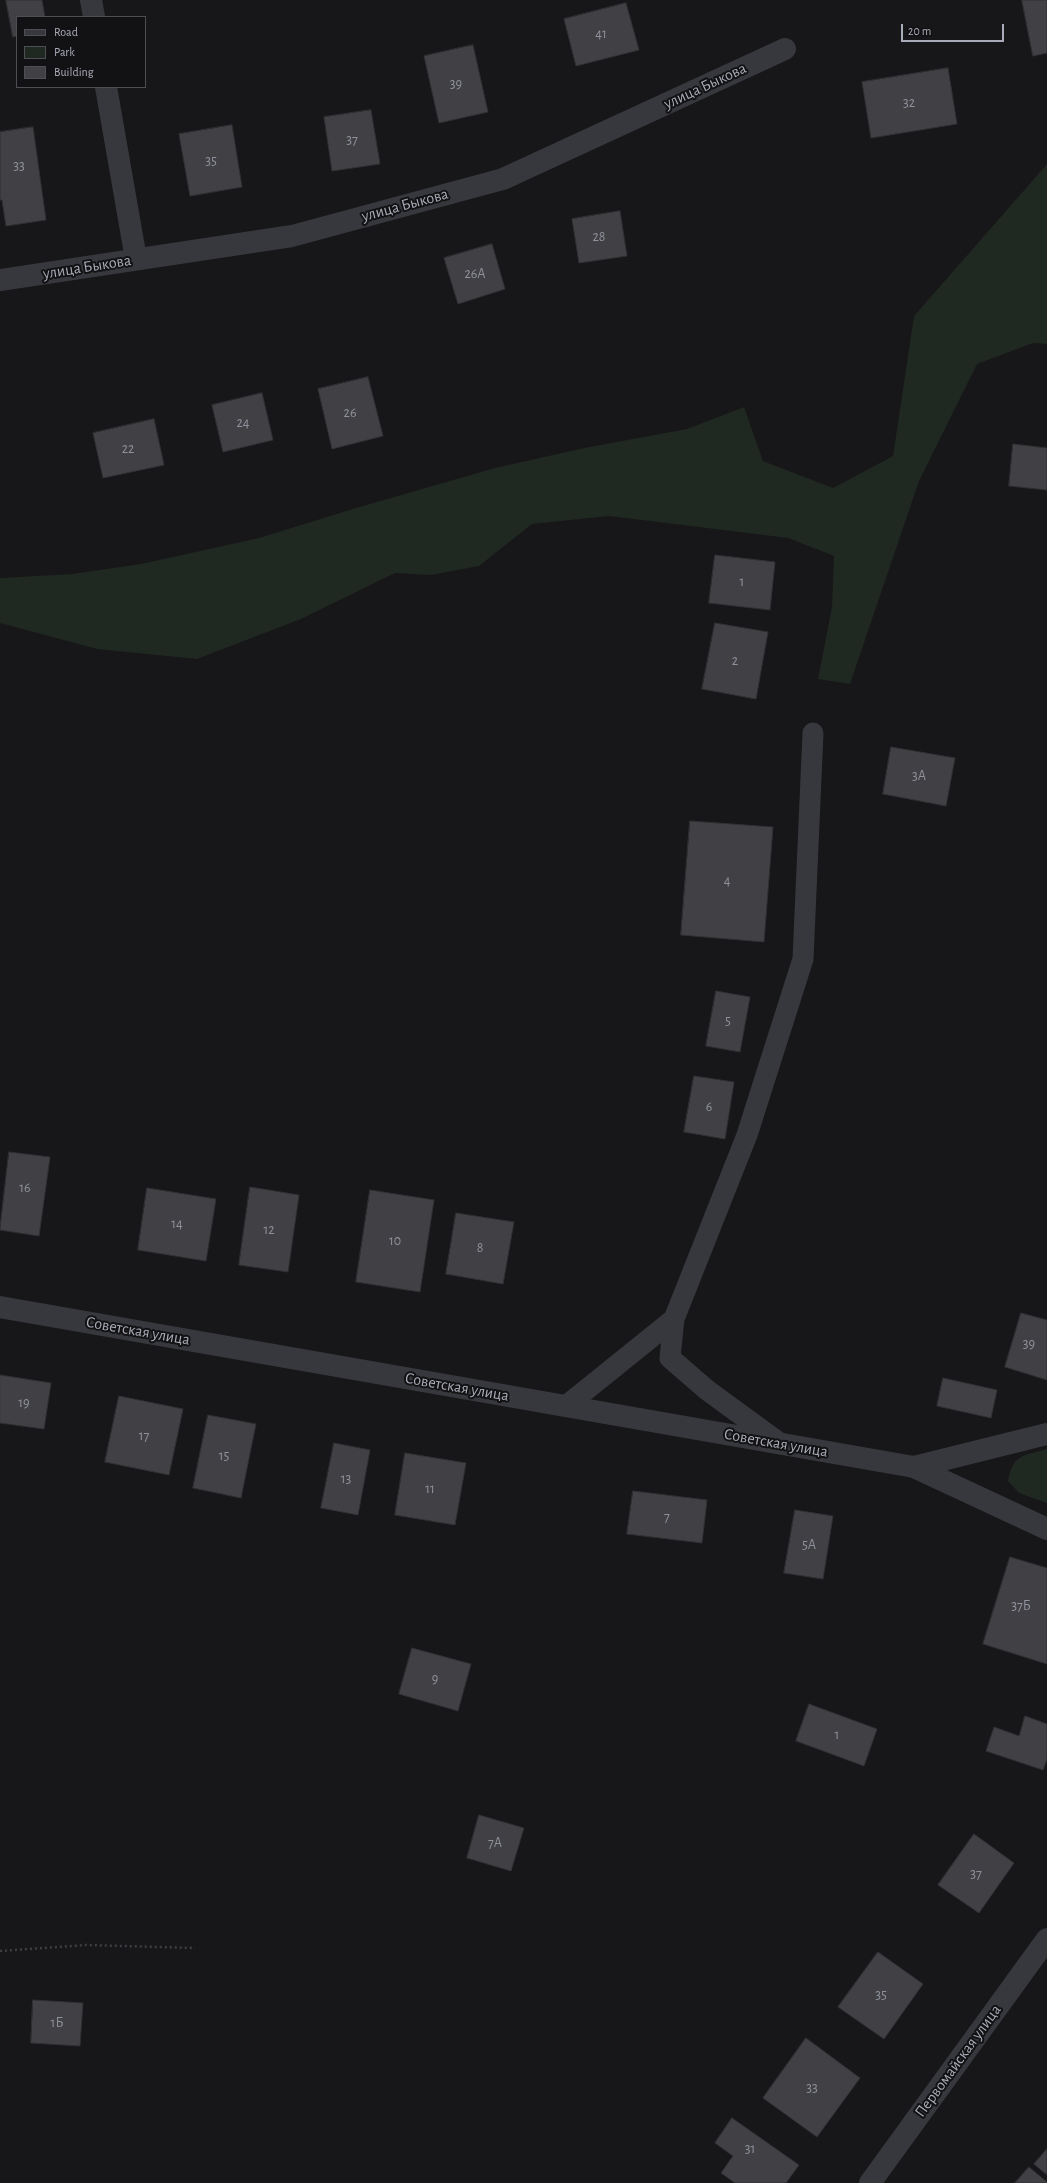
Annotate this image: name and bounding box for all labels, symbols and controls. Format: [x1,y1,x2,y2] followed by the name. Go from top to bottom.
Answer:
[16,16,146,88] legend
[903,16,1006,42] scale bar
[908,25,931,37] text: 20 m
[54,26,78,38] text: Road
[595,26,607,42] house number: 41
[54,46,75,58] text: Park
[661,59,749,113] street label: улица Быкова
[54,66,94,78] text: Building
[450,76,462,92] house number: 39
[903,95,915,111] house number: 32
[346,132,358,148] house number: 37
[205,153,217,169] house number: 35
[13,158,25,174] house number: 33
[360,184,450,226] street label: улица Быкова
[592,229,606,245] house number: 28
[42,251,132,283] street label: улица Быкова
[464,266,486,282] house number: 26А
[344,405,356,421] house number: 26
[236,415,250,431] house number: 24
[122,441,134,457] house number: 22
[740,574,744,590] house number: 1
[732,653,738,669] house number: 2
[912,768,926,784] house number: 3А
[724,873,730,889] house number: 4
[725,1013,731,1029] house number: 5
[706,1099,712,1115] house number: 6
[19,1180,31,1196] house number: 16
[171,1216,183,1232] house number: 14
[263,1222,275,1238] house number: 12
[389,1233,401,1249] house number: 10
[477,1240,483,1256] house number: 8
[84,1312,192,1350] street label: Советская улица
[1023,1336,1035,1352] house number: 39
[403,1368,511,1406] street label: Советская улица
[18,1395,30,1411] house number: 19
[722,1424,830,1462] street label: Советская улица
[139,1428,149,1444] house number: 17
[219,1448,229,1464] house number: 15
[341,1471,351,1487] house number: 13
[425,1481,435,1497] house number: 11
[664,1509,670,1525] house number: 7
[802,1537,816,1553] house number: 5А
[1011,1598,1031,1614] house number: 37Б
[432,1671,438,1687] house number: 9
[835,1727,839,1743] house number: 1
[488,1835,502,1851] house number: 7А
[970,1866,982,1882] house number: 37
[875,1987,887,2003] house number: 35
[911,2001,1005,2121] street label: Первомайская улица
[51,2015,63,2031] house number: 1Б
[806,2080,818,2096] house number: 33
[745,2141,755,2157] house number: 31

